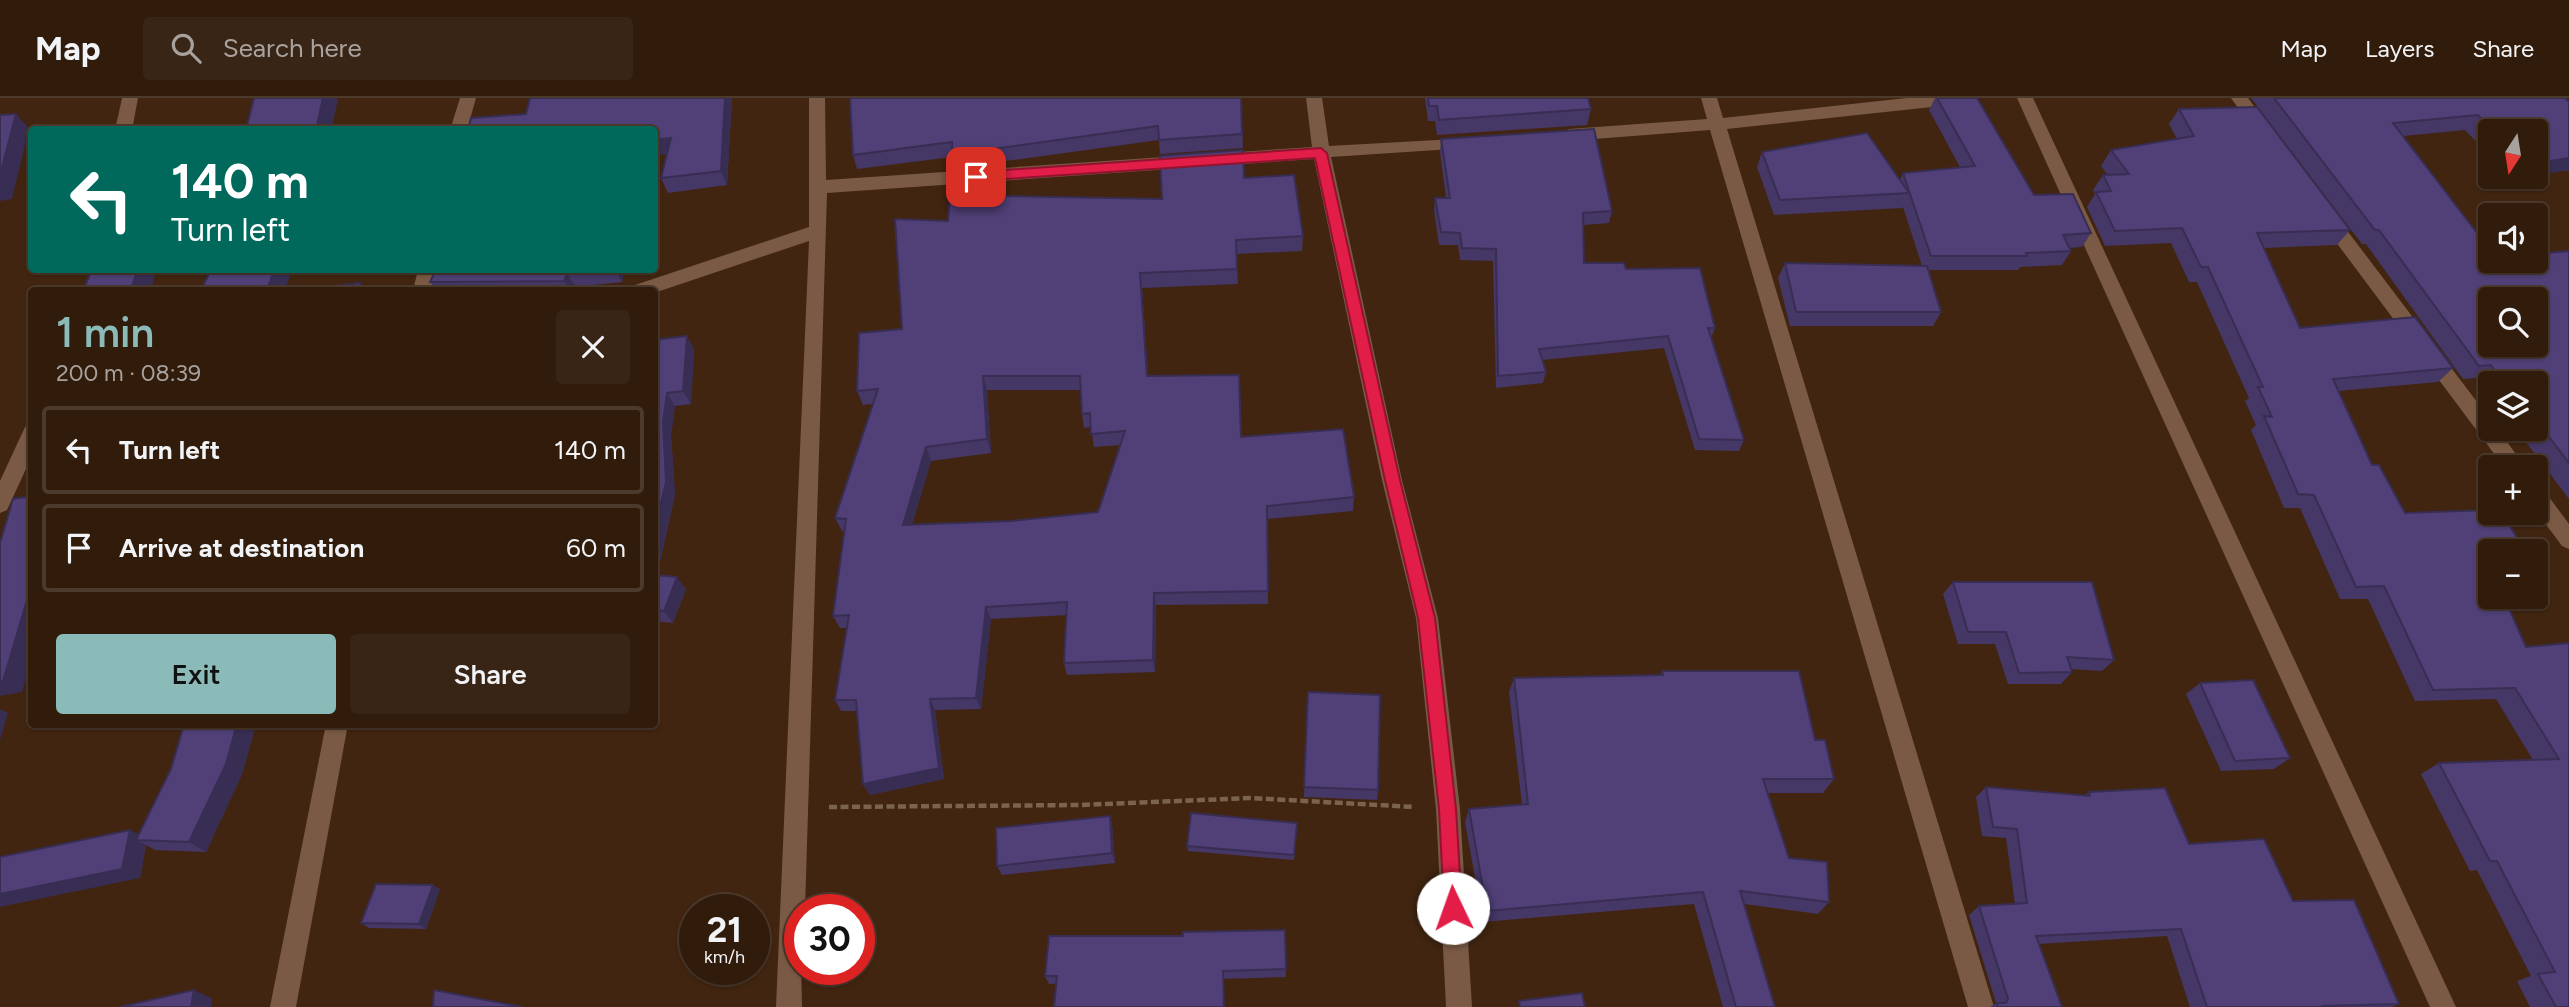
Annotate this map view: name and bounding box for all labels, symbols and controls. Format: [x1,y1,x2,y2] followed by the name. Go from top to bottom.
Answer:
[143,17,633,80] search box
[35,29,101,68] text: Map
[167,29,205,67] icon: search
[223,32,362,64] text: Search here
[2280,34,2327,63] text: Map
[2365,34,2434,63] text: Layers
[2472,34,2534,63] text: Share
[2478,119,2548,189] north arrow
[2478,119,2548,609] map controls
[946,147,1006,207] pin
[171,151,309,210] text: 140 m
[56,154,147,245] icon: left
[957,158,995,196] icon: arrive
[2478,203,2548,273] button: sound
[171,211,290,249] text: Turn left
[2478,287,2548,357] button: search
[56,307,154,358] text: 1 min
[556,310,630,384] button: close
[56,359,201,387] text: 200 m · 08:39
[2478,371,2548,441] button: layers
[60,431,98,469] icon: left
[119,434,220,466] text: Turn left
[554,434,626,466] text: 140 m
[2478,455,2548,525] button: +
[60,529,98,567] icon: arrive
[119,532,364,564] text: Arrive at destination
[566,532,626,564] text: 60 m
[2478,539,2548,609] button: −
[56,634,336,714] button: Exit
[350,634,630,714] button: Share
[1416,871,1490,945] position arrow
[784,894,875,985] speed limit sign: 30
[707,909,742,951] text: 21
[704,946,745,968] text: km/h

